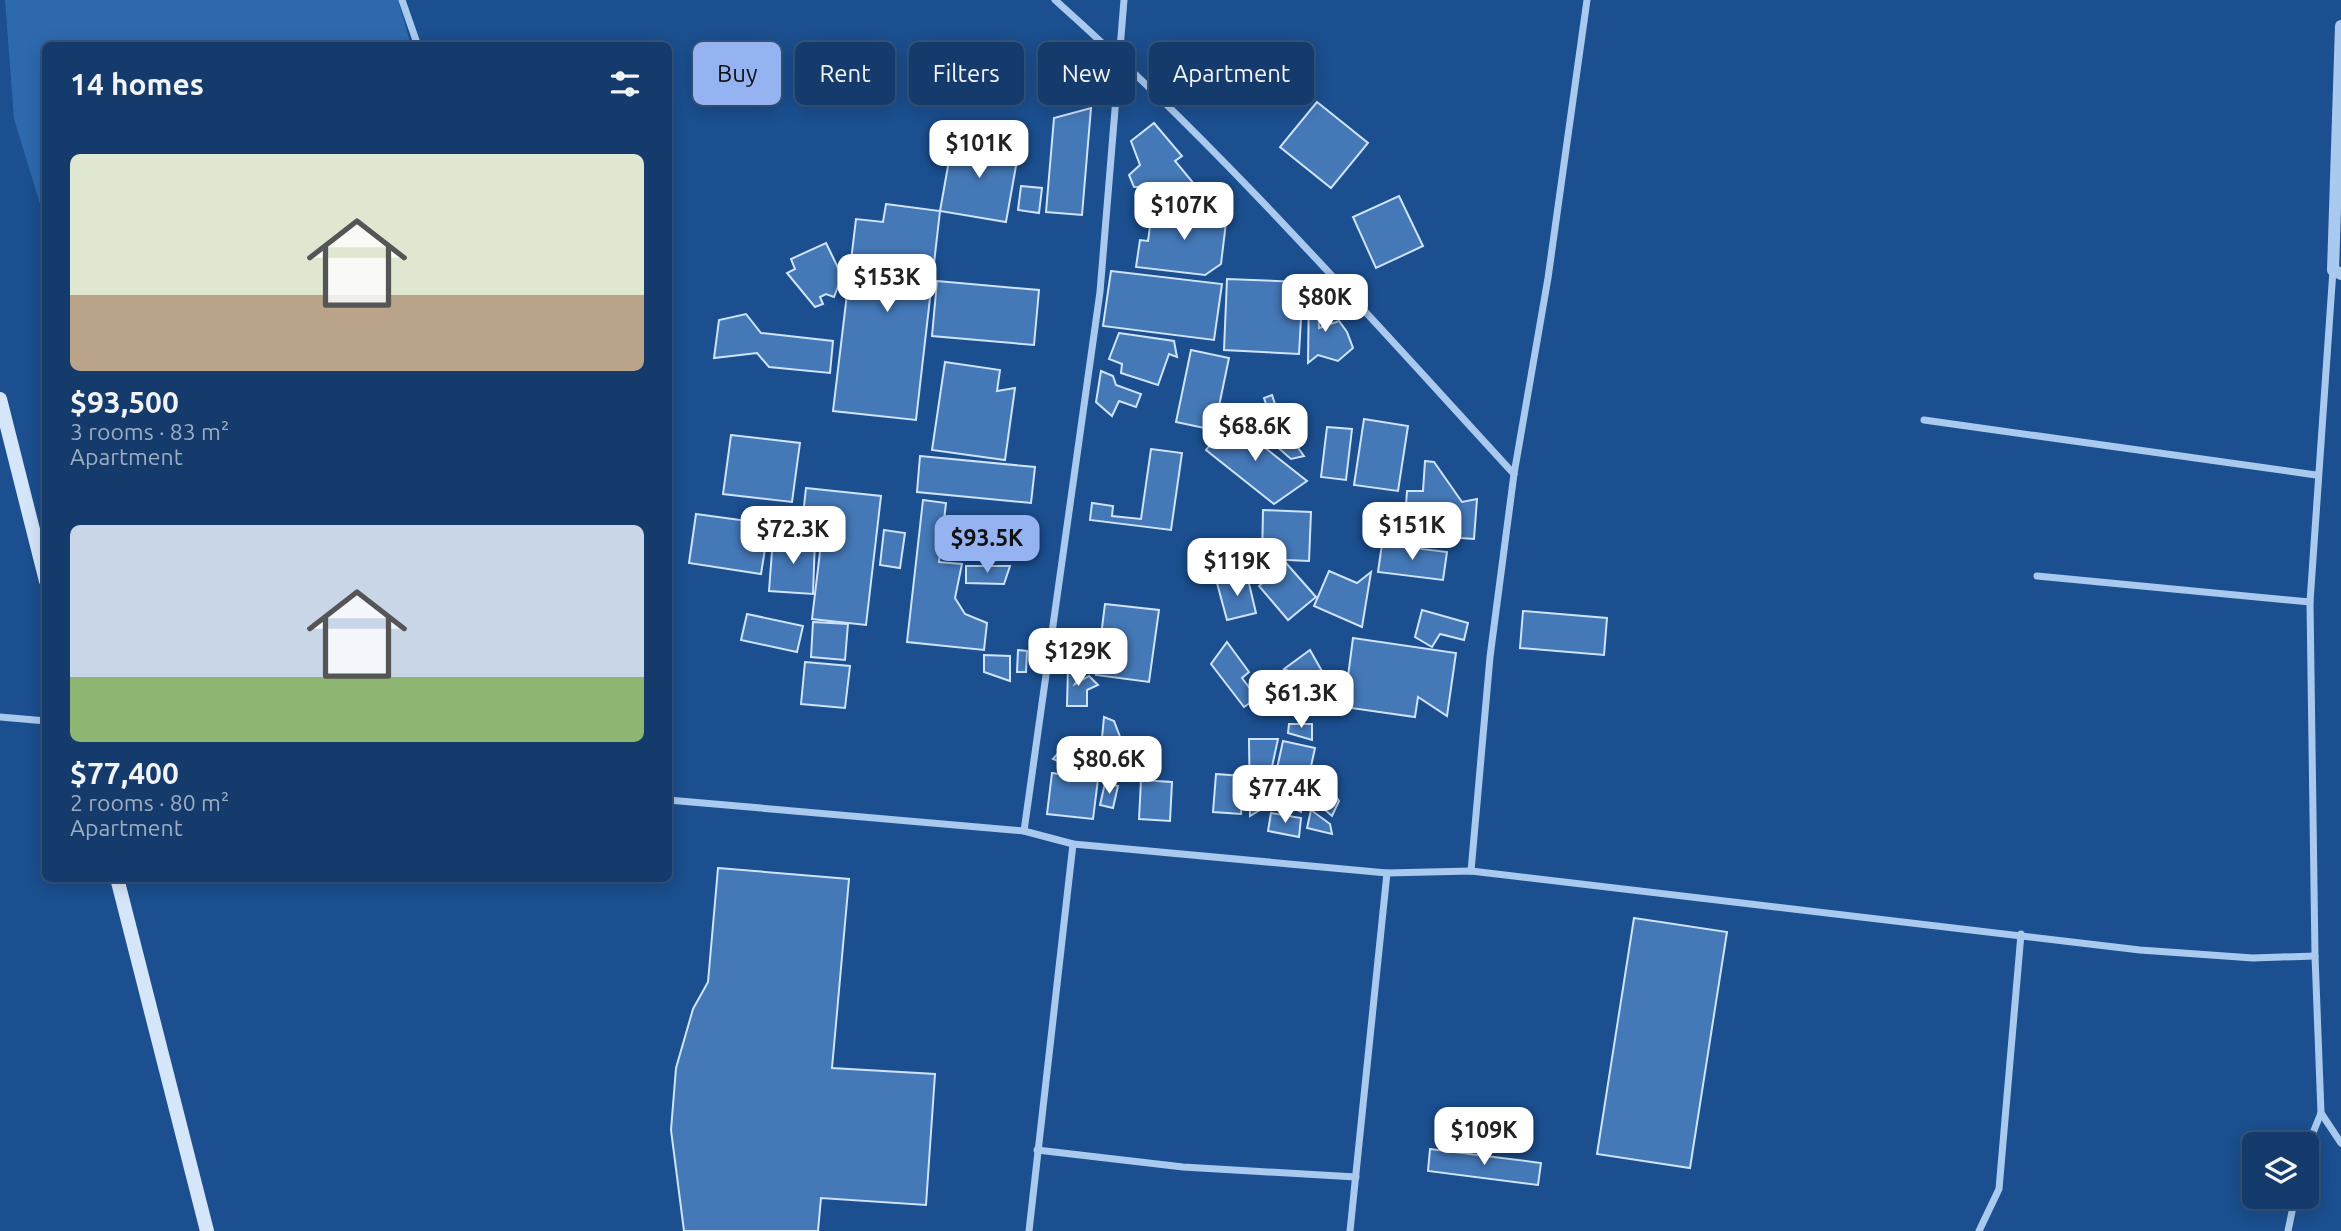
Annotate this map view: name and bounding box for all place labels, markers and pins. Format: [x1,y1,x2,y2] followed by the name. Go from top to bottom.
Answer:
[930,120,1028,180] pin: $101K
[1135,182,1233,242] pin: $107K
[838,254,936,314] pin: $153K
[1284,274,1366,334] pin: $80K
[1198,404,1312,463] pin: $68.6K
[1363,503,1461,562] pin: $151K
[736,506,850,566] pin: $72.3K
[930,516,1044,575] pin: $93.5K
[1188,538,1286,598] pin: $119K
[1029,628,1127,688] pin: $129K
[1244,670,1358,730] pin: $61.3K
[1052,736,1166,796] pin: $80.6K
[1228,766,1342,825] pin: $77.4K
[1435,1108,1533,1167] pin: $109K

